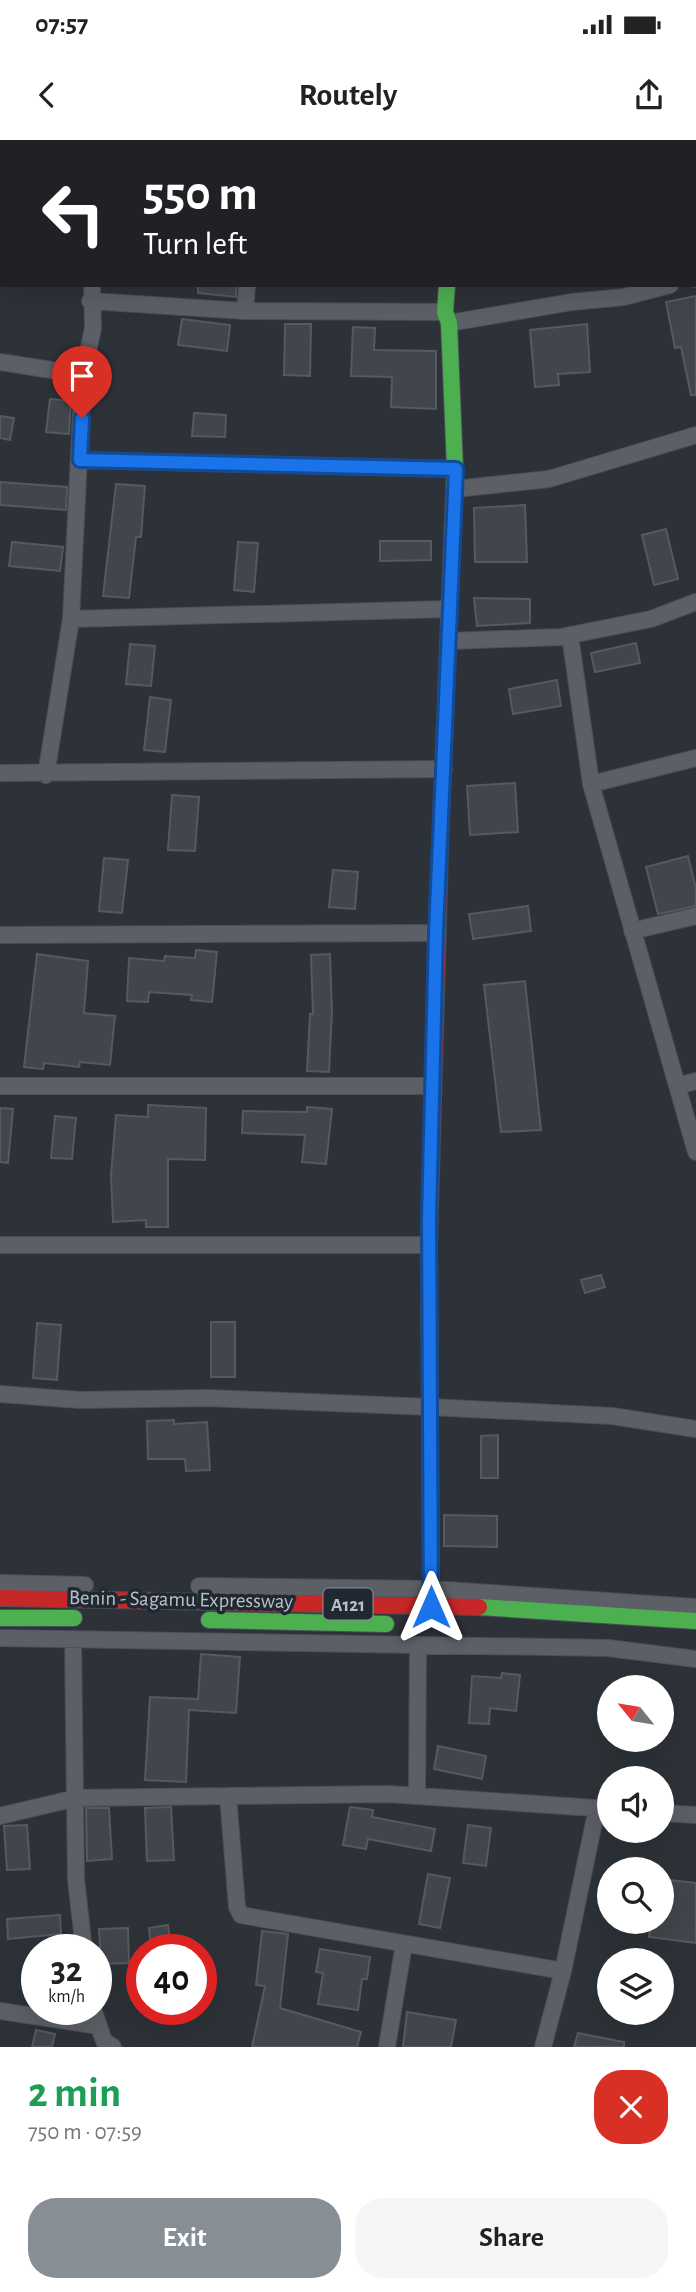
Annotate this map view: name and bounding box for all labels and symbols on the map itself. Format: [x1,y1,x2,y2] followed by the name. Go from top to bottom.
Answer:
[52,346,112,418] pin
[394,1570,468,1644] position arrow
[69,1587,293,1612] street label: Benin - Sagamu Expressway
[324,1588,372,1620] road number: A121
[597,1675,674,1752] north arrow
[126,1934,217,2025] speed limit sign: 40

